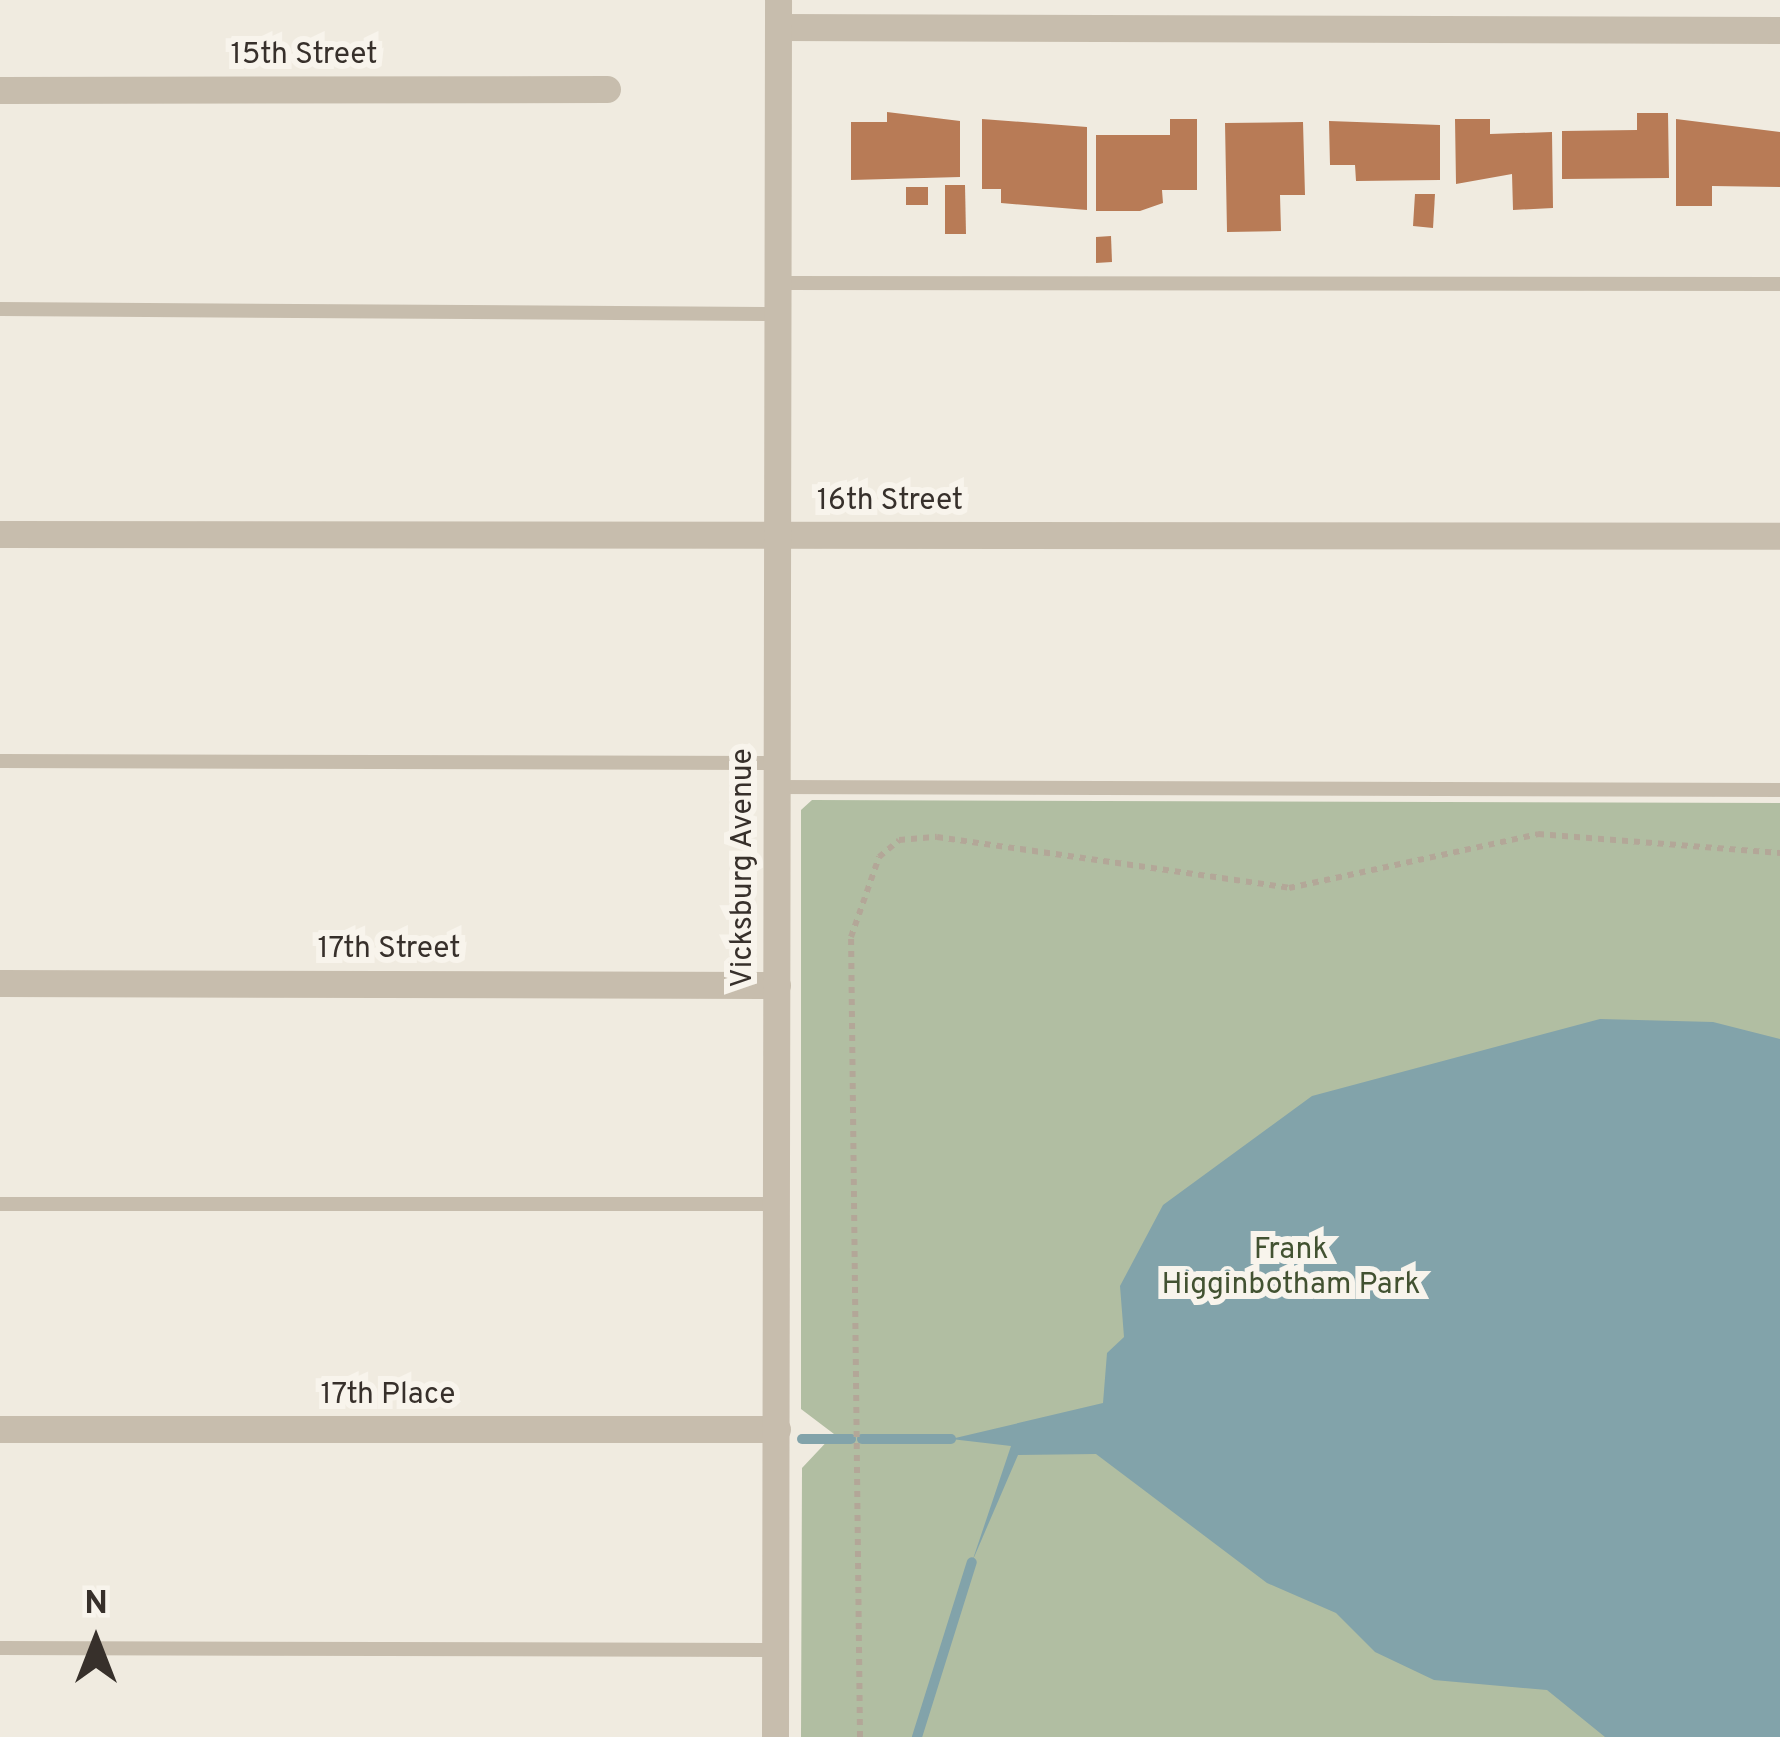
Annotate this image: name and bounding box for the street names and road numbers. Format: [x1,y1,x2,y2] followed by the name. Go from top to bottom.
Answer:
[230,38,378,74] street label: 15th Street
[817,484,963,520] street label: 16th Street
[726,748,762,988] street label: Vicksburg Avenue
[317,932,461,968] street label: 17th Street
[321,1378,455,1414] street label: 17th Place

